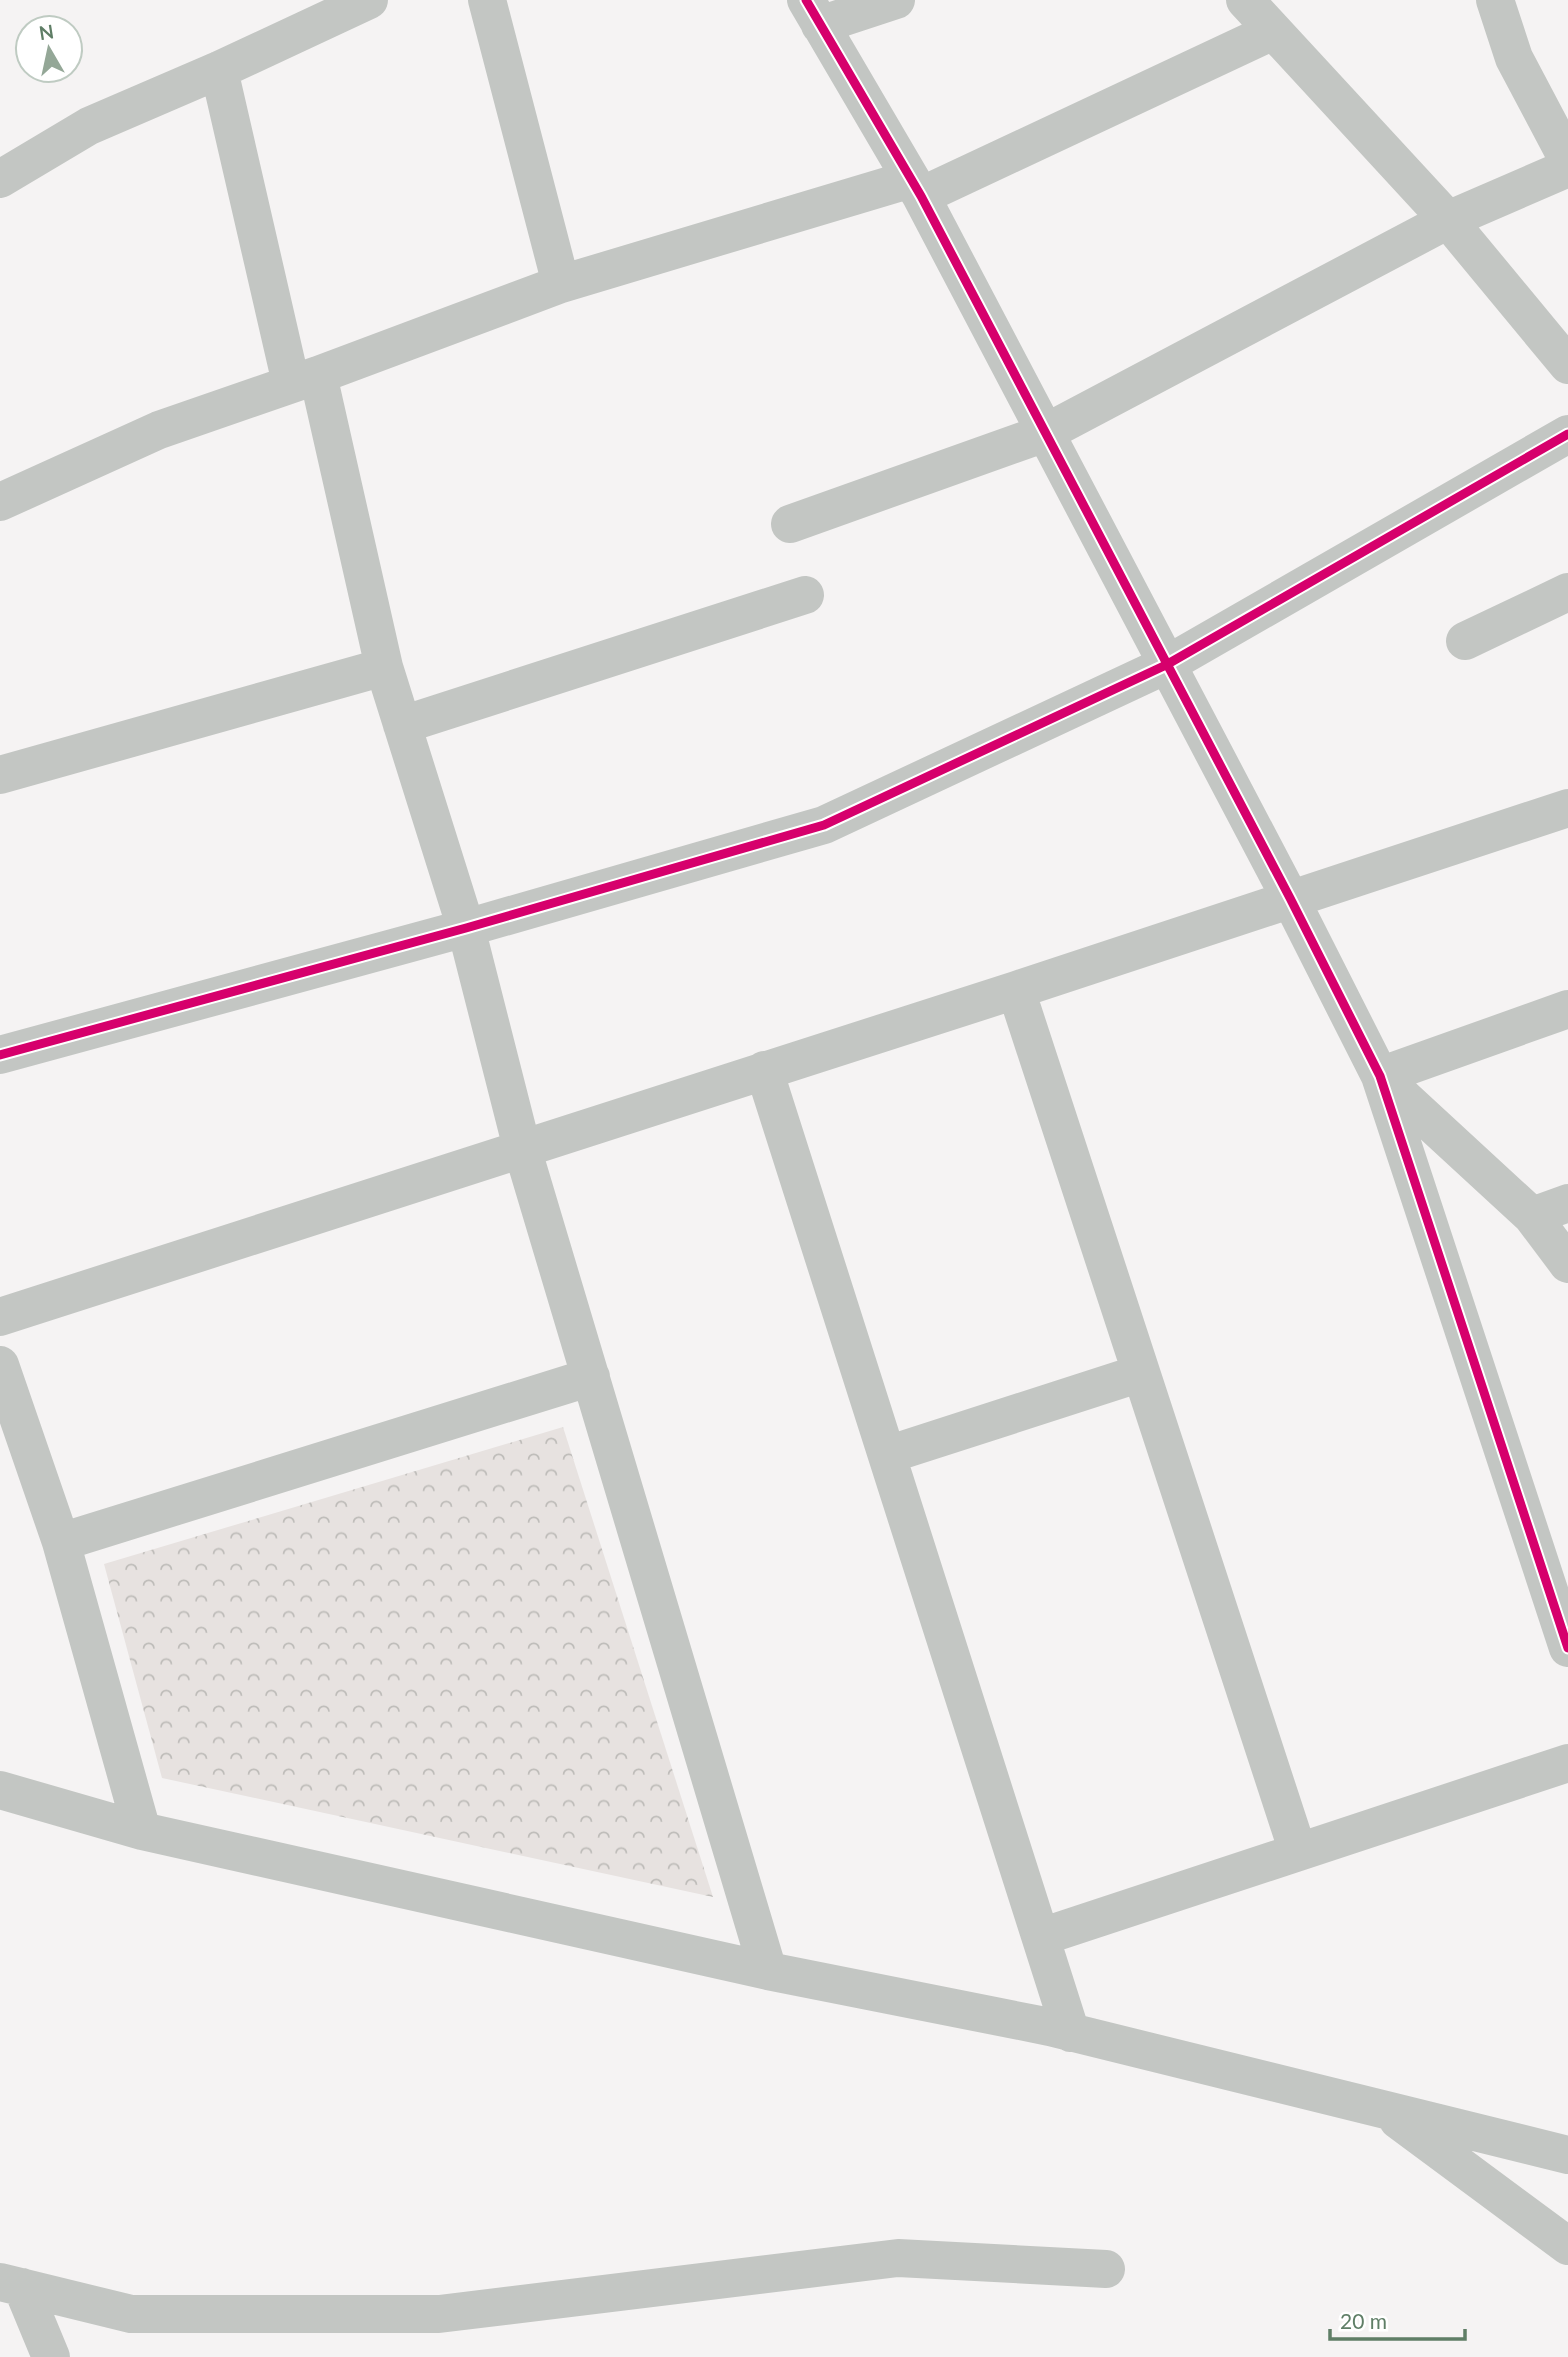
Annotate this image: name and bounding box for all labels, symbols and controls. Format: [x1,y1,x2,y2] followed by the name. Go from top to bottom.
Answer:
[14,14,84,84] north arrow
[37,19,55,44] text: N
[1330,2298,1465,2342] scale bar
[1340,2308,1387,2333] text: 20 m

